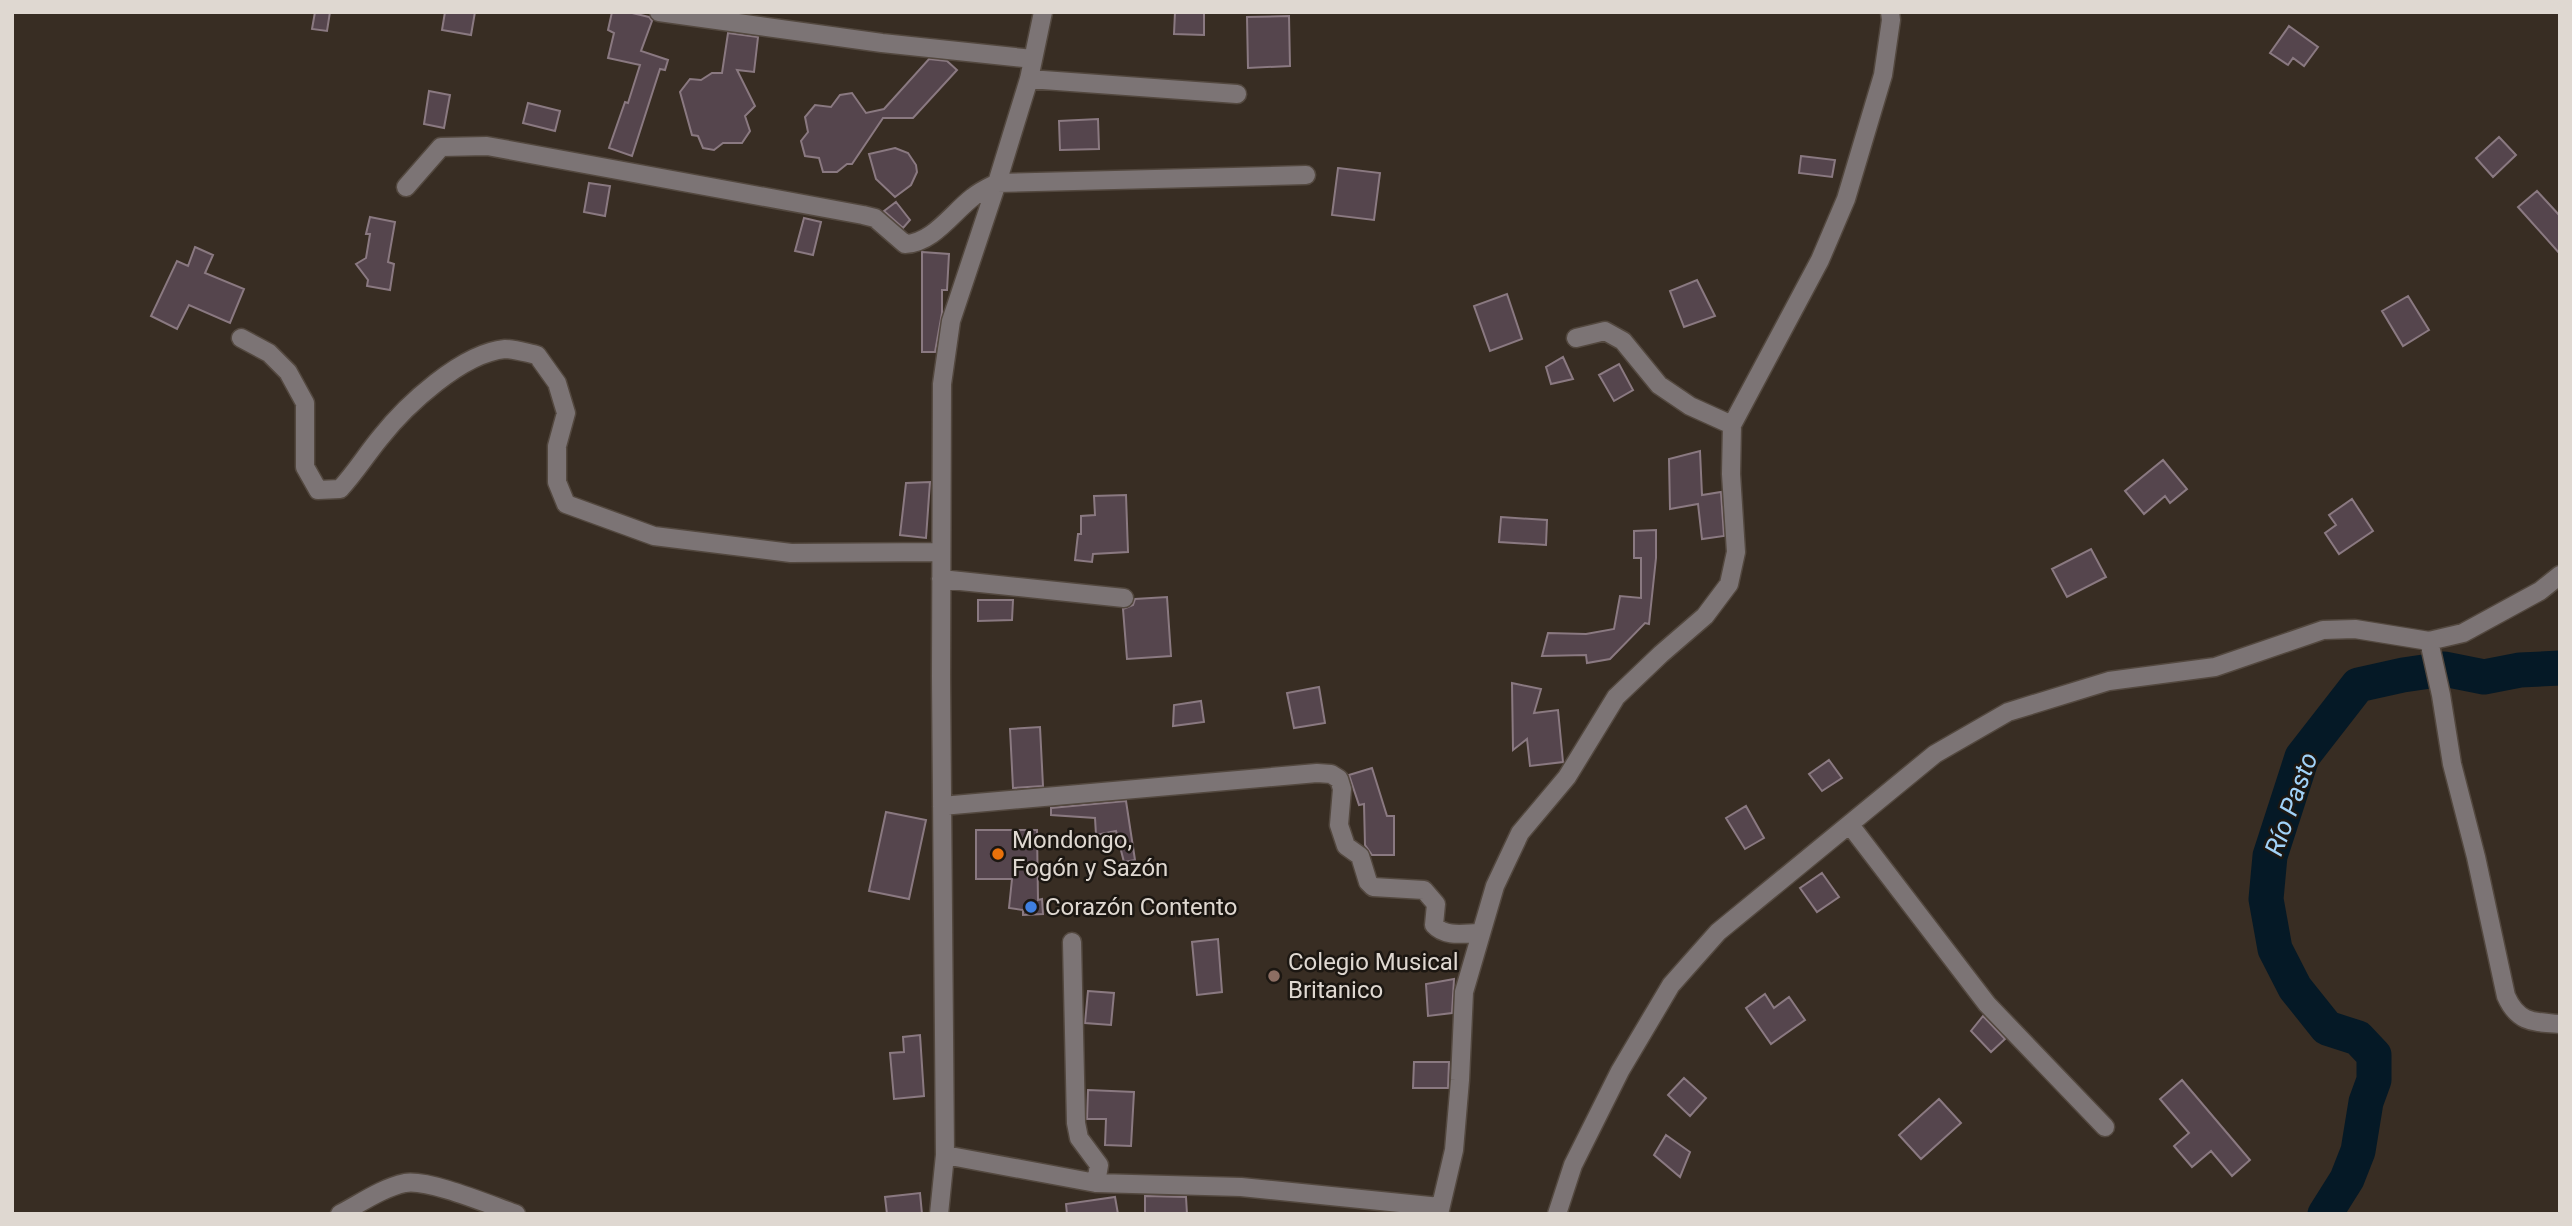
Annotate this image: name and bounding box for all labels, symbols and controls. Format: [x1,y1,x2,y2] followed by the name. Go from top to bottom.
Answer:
[2259,748,2323,860] water label: Río Pasto
[1012,826,1168,882] place label: Mondongo, Fogón y Sazón
[990,846,1006,862] marker: Mondongo, Fogón y Sazón
[1045,893,1237,921] place label: Corazón Contento
[1023,899,1039,915] marker: Corazón Contento
[1288,948,1459,1004] place label: Colegio Musical Britanico
[1266,968,1282,984] marker: Colegio Musical Britanico

